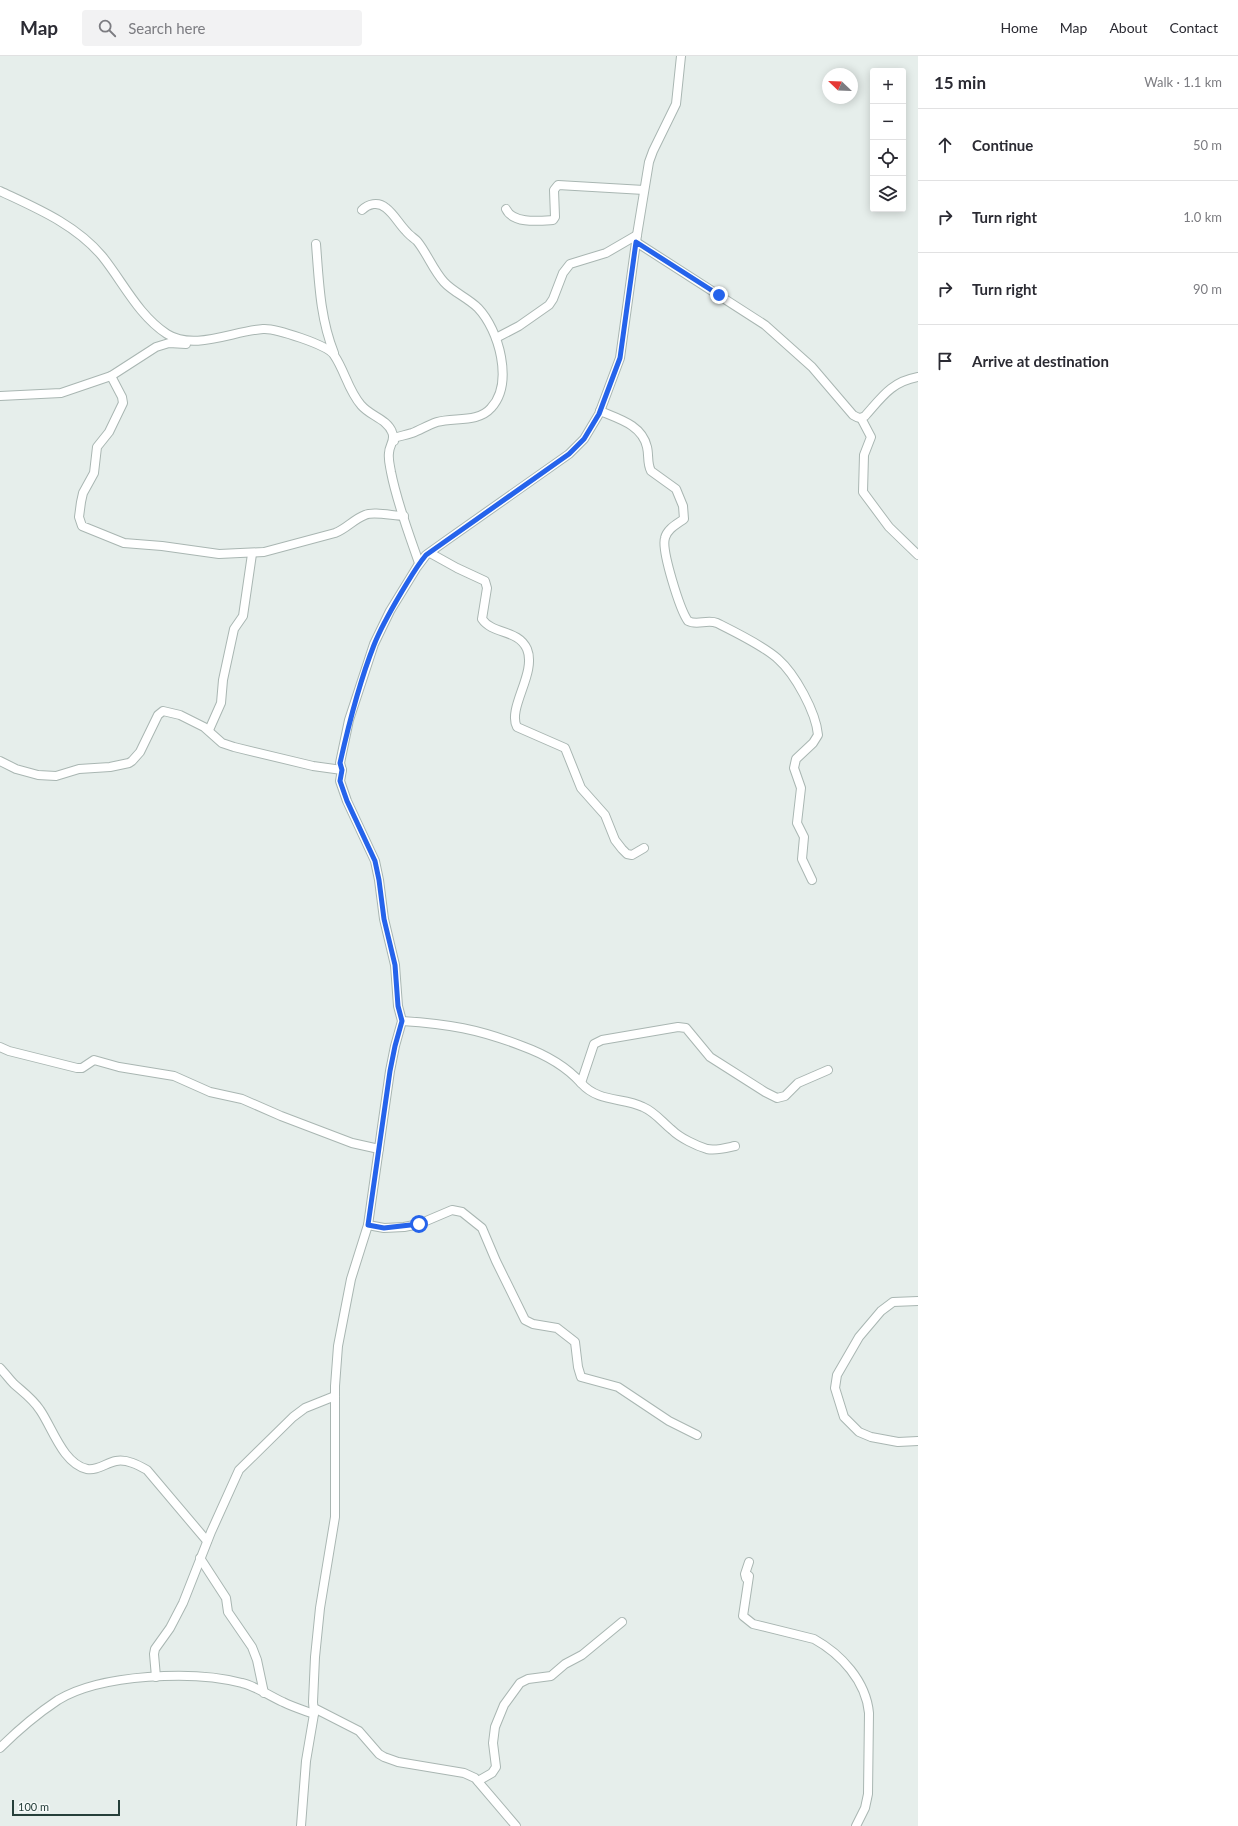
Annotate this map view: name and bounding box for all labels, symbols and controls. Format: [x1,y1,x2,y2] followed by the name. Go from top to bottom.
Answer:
[82,10,362,46] search box
[20,16,58,39] text: Map
[96,17,118,39] icon: search
[128,19,206,37] text: Search here
[1000,19,1038,36] text: Home
[1060,19,1087,36] text: Map
[1109,19,1147,36] text: About
[1169,19,1218,36] text: Contact
[822,68,858,104] north arrow
[870,68,906,212] map controls
[870,68,906,104] button: +
[934,72,986,93] text: 15 min
[1144,74,1222,90] text: Walk · 1.1 km
[870,104,906,140] button: −
[934,134,956,156] icon: ahead
[972,136,1033,154] text: Continue
[1193,137,1222,153] text: 50 m
[870,140,906,176] button: locate
[870,176,906,212] button: layers
[934,206,956,228] icon: right
[972,208,1037,226] text: Turn right
[1183,209,1222,225] text: 1.0 km
[934,278,956,300] icon: right
[972,280,1037,298] text: Turn right
[1193,281,1222,297] text: 90 m
[710,286,728,304] route end
[934,350,956,372] icon: arrive
[972,352,1109,370] text: Arrive at destination
[410,1215,428,1233] route start
[12,1798,120,1817] scale bar
[18,1800,49,1813] text: 100 m

